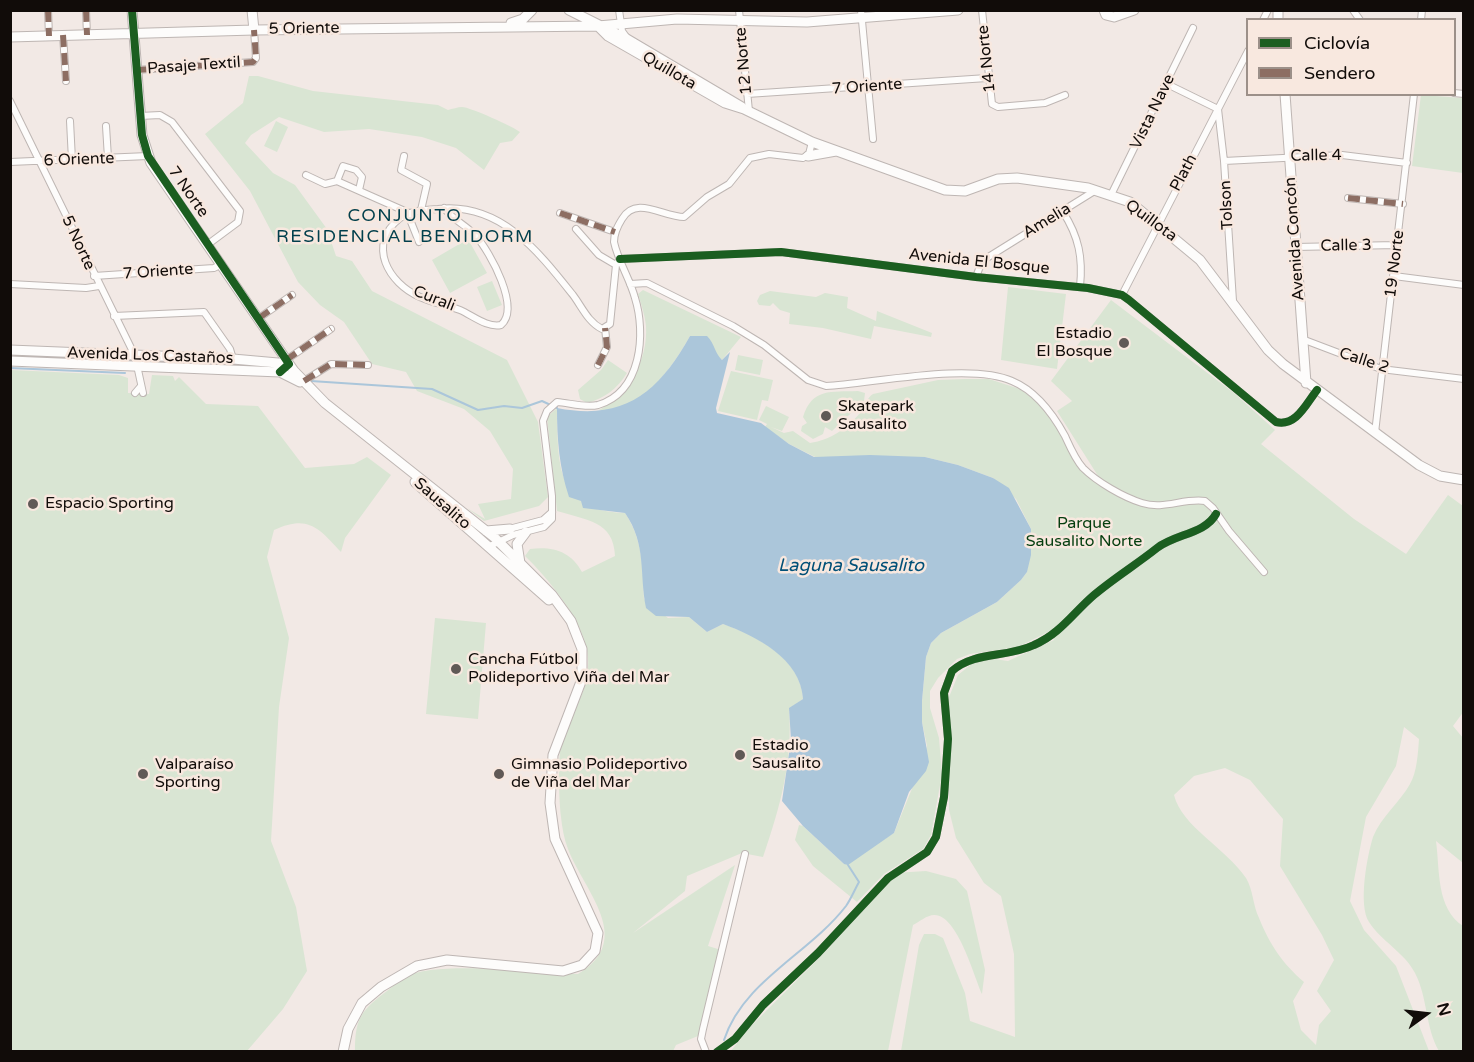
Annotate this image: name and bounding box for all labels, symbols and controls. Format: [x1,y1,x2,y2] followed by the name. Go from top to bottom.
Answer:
[1246,18,1456,96] legend
[268,19,340,39] street label: 5 Oriente
[974,24,1000,94] street label: 14 Norte
[731,26,757,96] street label: 12 Norte
[1304,32,1370,54] text: Ciclovía
[639,48,699,94] street label: Quillota
[147,53,241,79] street label: Pasaje Textil
[1304,62,1375,84] text: Sendero
[1127,71,1179,153] street label: Vista Nave
[831,75,903,99] street label: 7 Oriente
[1290,146,1342,166] street label: Calle 4
[43,149,115,171] street label: 6 Oriente
[1166,151,1202,195] street label: Plath
[164,163,212,221] street label: 7 Norte
[1281,176,1309,302] street label: Avenida Concón
[1216,180,1238,230] street label: Tolson
[1121,196,1181,246] street label: Quillota
[1020,199,1074,243] street label: Amelia
[276,205,534,248] district label: CONJUNTO RESIDENCIAL BENIDORM
[57,213,99,273] street label: 5 Norte
[1381,229,1409,299] street label: 19 Norte
[1320,236,1372,256] street label: Calle 3
[908,245,1050,279] street label: Avenida El Bosque
[122,260,194,284] street label: 7 Oriente
[410,282,458,316] street label: Curali
[1036,324,1112,362] place label: Estadio El Bosque
[1117,336,1131,350] marker: Estadio El Bosque
[66,343,234,369] street label: Avenida Los Castaños
[1337,344,1391,378] street label: Calle 2
[838,397,914,435] place label: Skatepark Sausalito
[819,409,833,423] marker: Skatepark Sausalito
[410,474,474,534] street label: Sausalito
[45,494,174,514] place label: Espacio Sporting
[26,497,40,511] marker: Espacio Sporting
[1026,514,1142,552] park label: Parque Sausalito Norte
[778,555,924,577] water label: Laguna Sausalito
[468,650,669,688] place label: Cancha Fútbol Polideportivo Viña del Mar
[449,662,463,676] marker: Cancha Fútbol Polideportivo Viña del Mar
[752,736,821,774] place label: Estadio Sausalito
[733,748,747,762] marker: Estadio Sausalito
[155,755,234,793] place label: Valparaíso Sporting
[511,755,688,793] place label: Gimnasio Polideportivo de Viña del Mar
[136,767,150,781] marker: Valparaíso Sporting
[492,767,506,781] marker: Gimnasio Polideportivo de Viña del Mar
[1396,984,1456,1044] north arrow
[1432,1001,1455,1018] text: N

